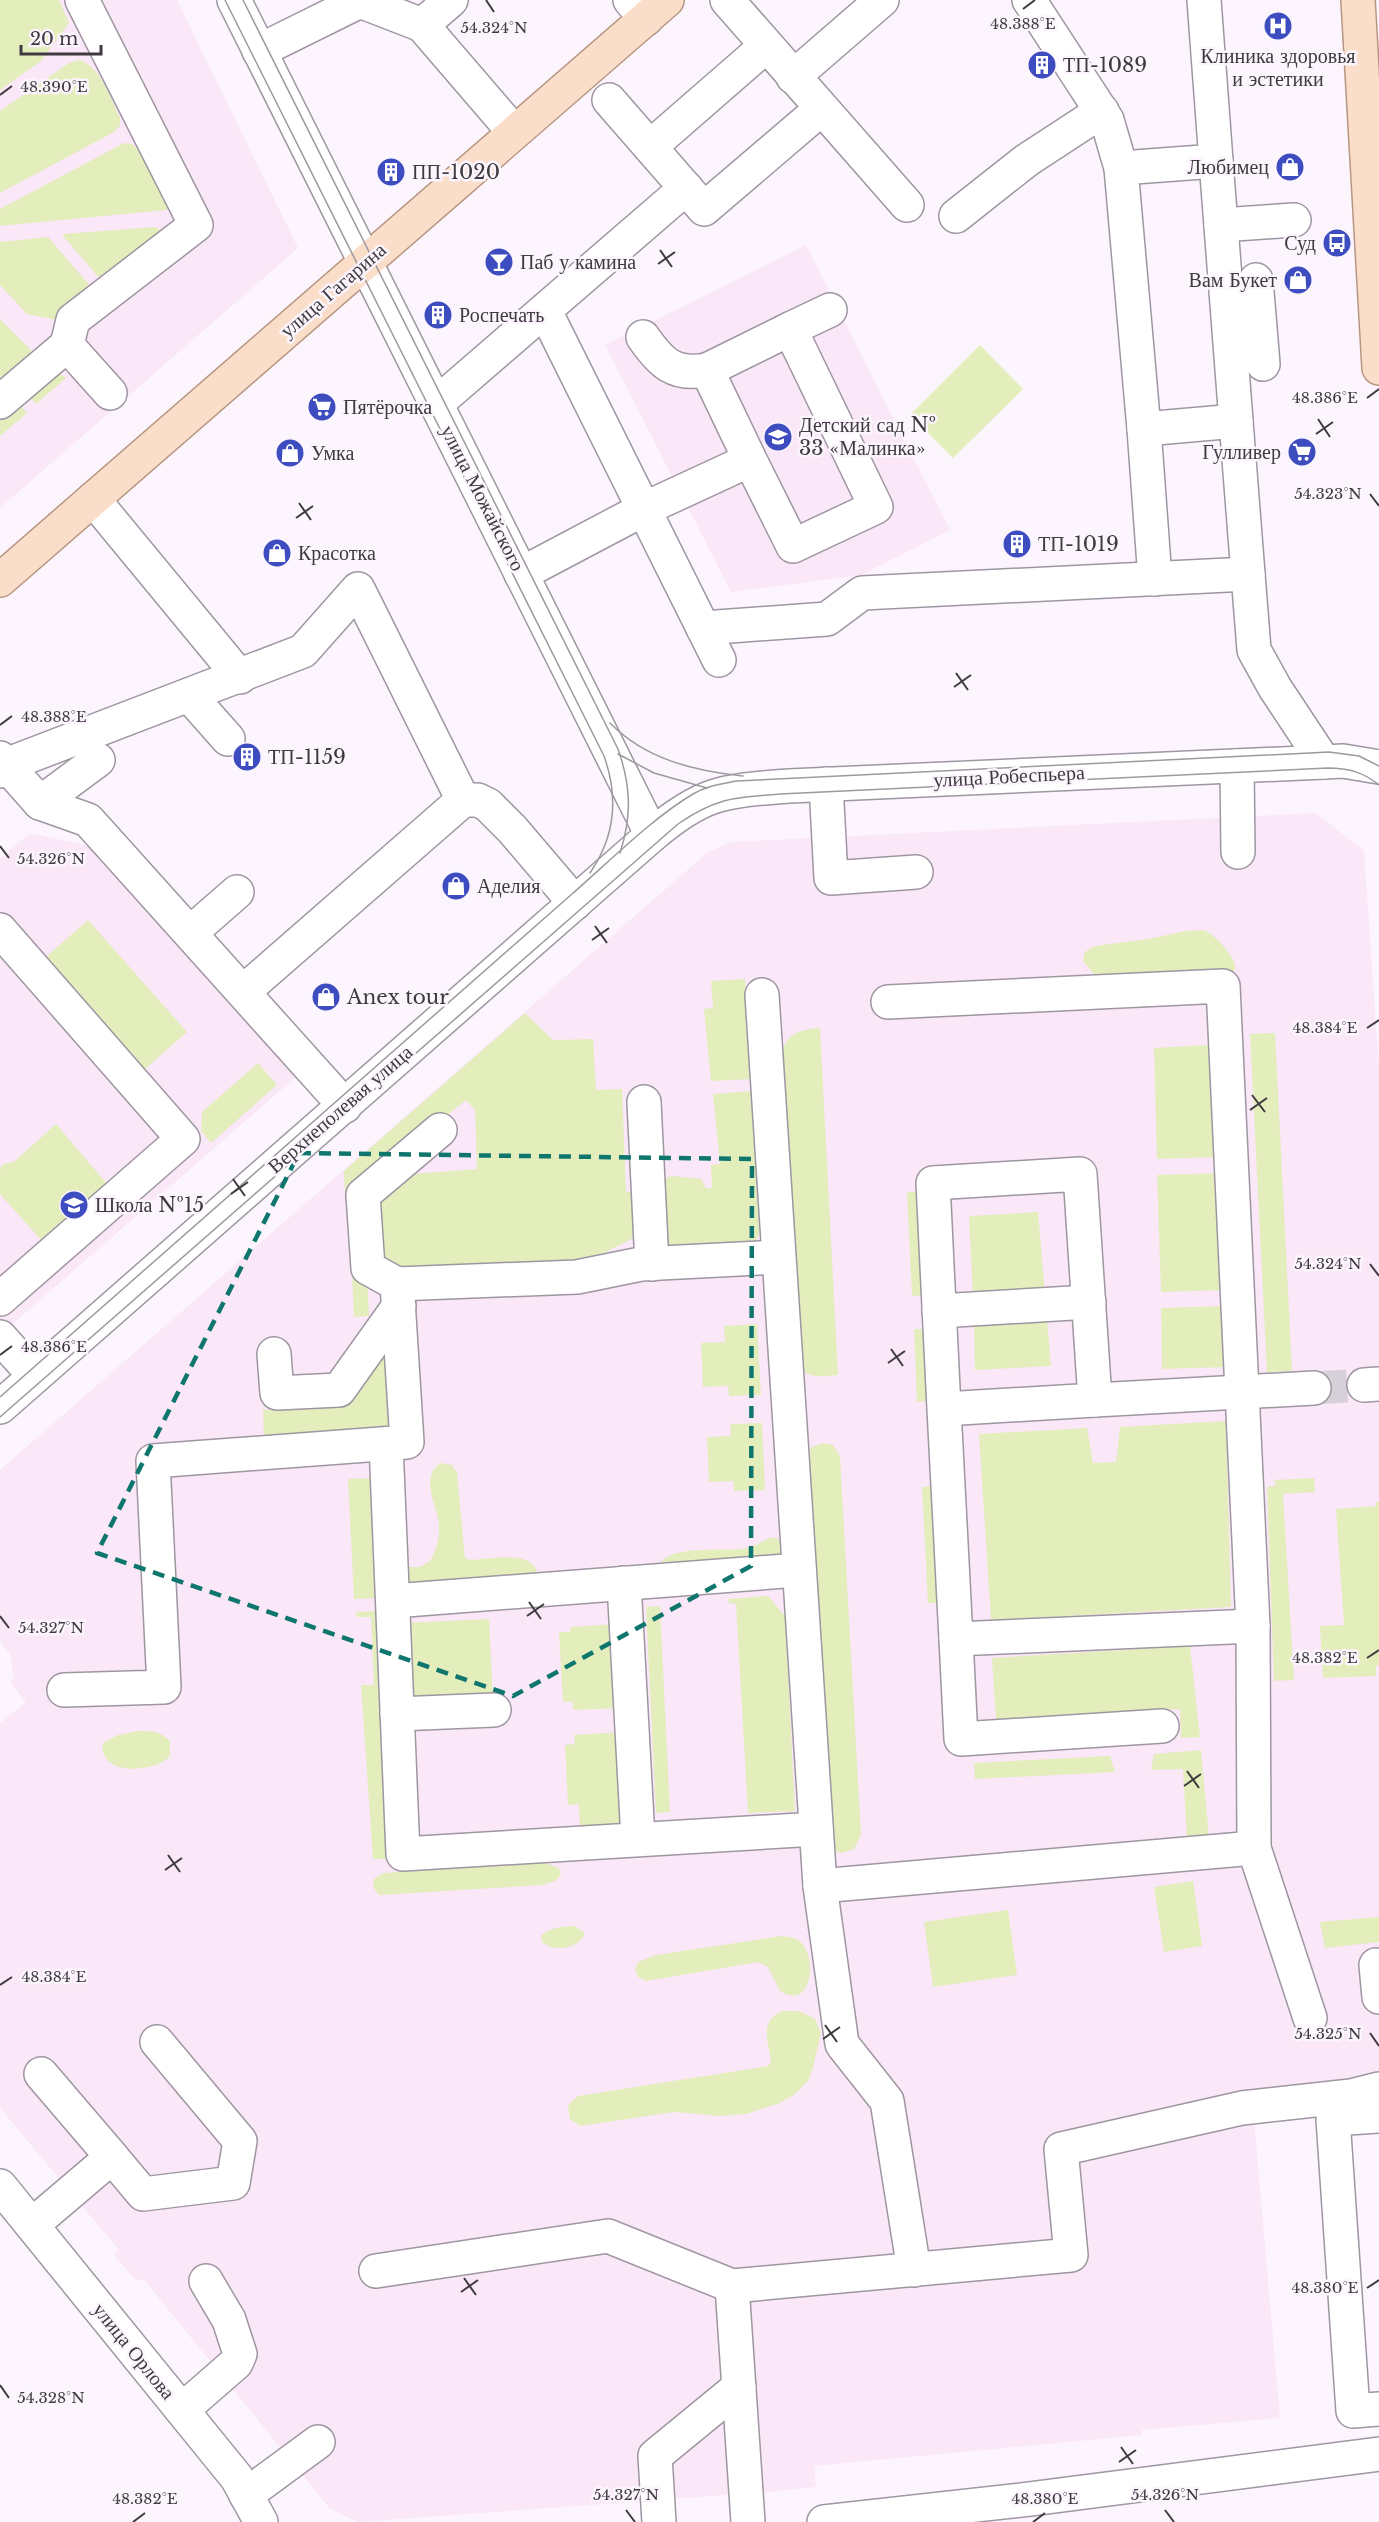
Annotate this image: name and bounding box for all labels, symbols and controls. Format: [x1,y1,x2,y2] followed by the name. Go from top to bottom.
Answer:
[1262,10,1294,42] hospital icon: Клиника здоровья и эстетики
[990,14,1056,33] text: 48.388°E
[21,18,100,56] scale bar
[460,18,528,37] text: 54.324°N
[30,28,78,50] text: 20 m
[1201,44,1355,91] place label: Клиника здоровья и эстетики
[1026,49,1058,81] building icon: ТП-1089
[1063,53,1147,77] place label: ТП-1089
[20,77,88,96] text: 48.390°E
[1274,151,1306,183] shop icon: Любимец
[1187,155,1269,179] place label: Любимец
[375,156,407,188] building icon: ПП-1020
[412,160,500,184] place label: ПП-1020
[1321,227,1353,259] bus stop icon: Суд
[1284,231,1316,255] place label: Суд
[275,237,391,342] street label: улица Гагарина
[483,246,515,278] bar icon: Паб у камина
[520,250,636,274] place label: Паб у камина
[1282,264,1314,296] shop icon: Вам Букет
[1189,268,1277,292] place label: Вам Букет
[422,299,454,331] building icon: Роспечать
[459,303,544,327] place label: Роспечать
[1292,388,1358,407] text: 48.386°E
[306,391,338,423] supermarket icon: Пятёрочка
[343,395,432,419] place label: Пятёрочка
[799,413,936,460] place label: Детский сад № 33 «Малинка»
[436,421,530,575] street label: улица Можайского
[762,421,794,453] school or university icon: Детский сад № 33 «Малинка»
[1286,436,1318,468] supermarket icon: Гулливер
[274,437,306,469] shop icon: Умка
[1202,440,1281,464] place label: Гулливер
[311,441,354,465] place label: Умка
[1294,484,1362,503] text: 54.323°N
[1001,528,1033,560] building icon: ТП-1019
[1038,532,1119,556] place label: ТП-1019
[261,537,293,569] shop icon: Красотка
[298,541,376,565] place label: Красотка
[21,707,87,726] text: 48.388°E
[231,741,263,773] building icon: ТП-1159
[268,745,346,769] place label: ТП-1159
[933,760,1085,792] street label: улица Робеспьера
[17,849,85,868] text: 54.326°N
[440,870,472,902] shop icon: Аделия
[477,874,540,898] place label: Аделия
[310,981,342,1013] shop icon: Anex tour
[346,985,449,1009] place label: Anex tour
[1293,1018,1357,1037] text: 48.384°E
[263,1040,417,1178] street label: Верхнеполевая улица
[58,1189,90,1221] school or university icon: Школа №15
[95,1193,204,1217] place label: Школа №15
[1294,1254,1362,1273] text: 54.324°N
[21,1337,87,1356] text: 48.386°E
[18,1618,84,1637] text: 54.327°N
[1292,1648,1358,1667] text: 48.382°E
[22,1967,86,1986] text: 48.384°E
[1295,2024,1362,2043] text: 54.325°N
[1292,2278,1359,2297] text: 48.380°E
[88,2298,180,2404] street label: улица Орлова
[17,2388,85,2407] text: 54.328°N
[593,2485,659,2504] text: 54.327°N
[1131,2485,1199,2504] text: 54.326°N
[112,2489,178,2508] text: 48.382°E
[1012,2489,1079,2508] text: 48.380°E

